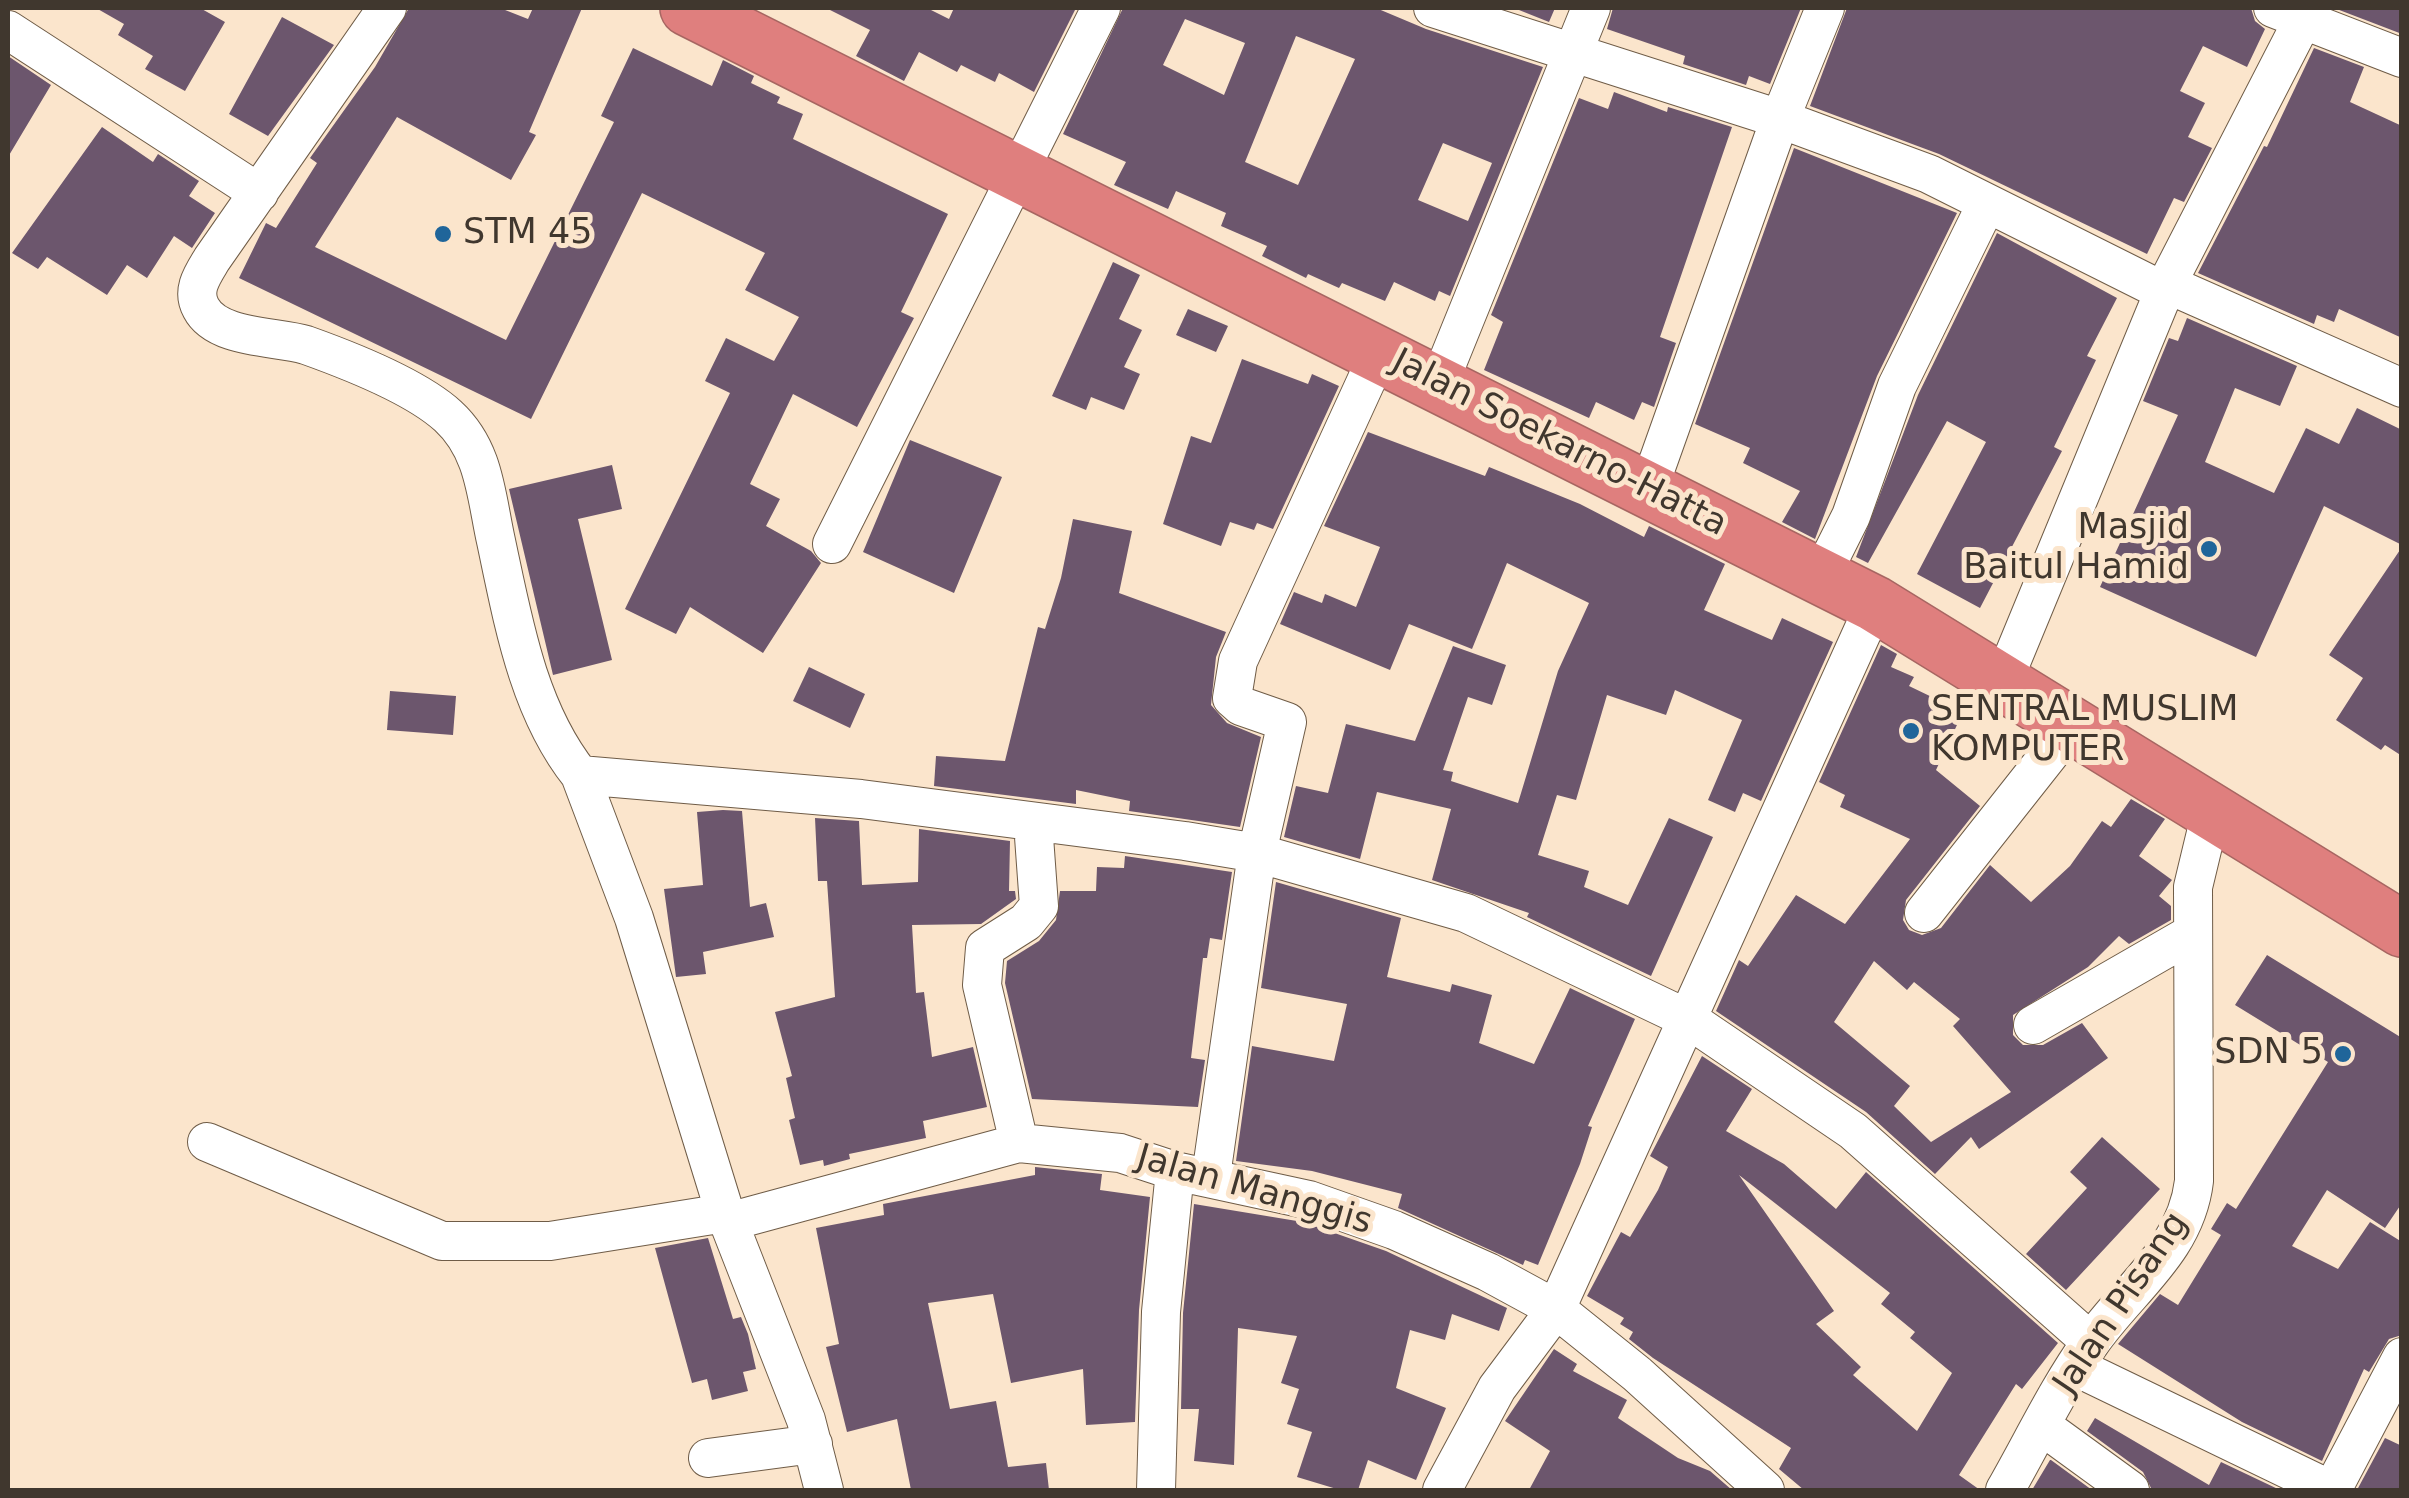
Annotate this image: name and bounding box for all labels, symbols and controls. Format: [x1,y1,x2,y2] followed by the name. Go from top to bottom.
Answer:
[463,213,592,255] place label: STM 45
[432,223,454,245] marker: STM 45
[1385,341,1733,547] street label: Jalan Soekarno-Hatta
[1963,508,2189,590] place label: Masjid Baitul Hamid
[2198,538,2220,560] marker: Masjid Baitul Hamid
[1931,690,2238,772] place label: SENTRAL MUSLIM KOMPUTER
[1900,720,1922,742] marker: SENTRAL MUSLIM KOMPUTER
[2214,1033,2323,1075] place label: SDN 5
[2332,1043,2354,1065] marker: SDN 5
[1132,1137,1376,1245] street label: Jalan Manggis
[2046,1205,2198,1403] street label: Jalan Pisang

